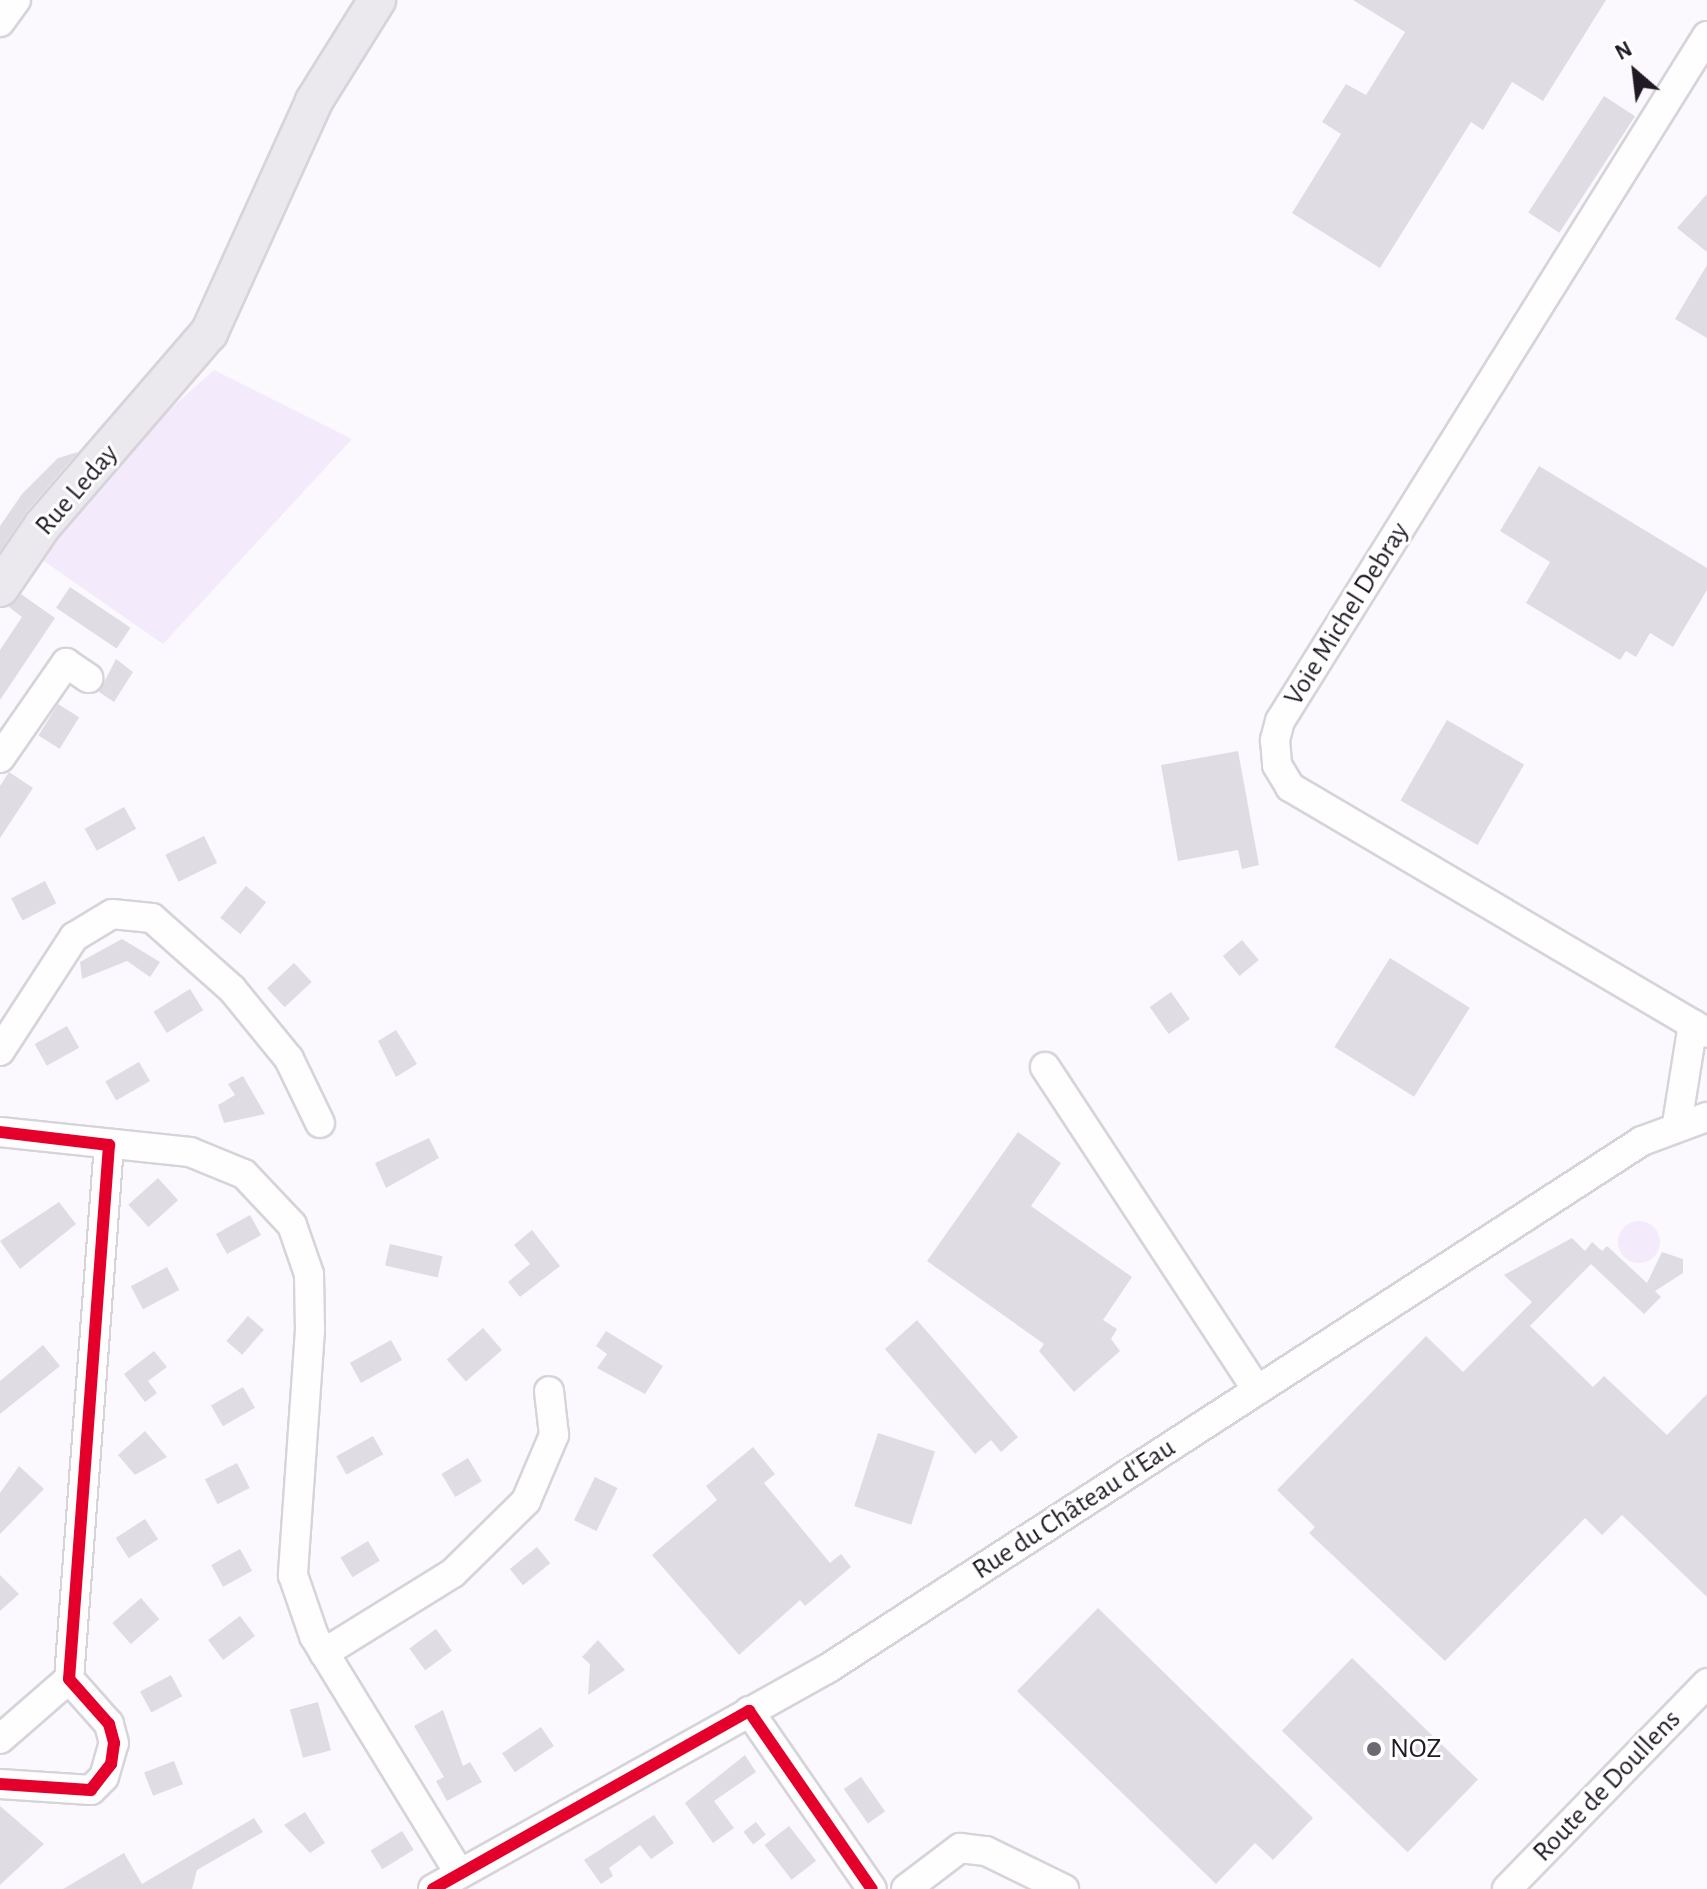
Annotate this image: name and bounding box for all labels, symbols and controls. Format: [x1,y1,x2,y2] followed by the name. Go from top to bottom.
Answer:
[1595,32,1675,112] north arrow
[1612,38,1636,64] text: N
[28,437,126,543] street label: Rue Leday
[1277,516,1417,712] street label: Voie Michel Debray
[966,1431,1182,1587] street label: Rue du Château d'Eau
[1526,1703,1688,1869] street label: Route de Doullens
[1390,1732,1441,1766] place label: NOZ
[1365,1740,1383,1758] marker: NOZ

